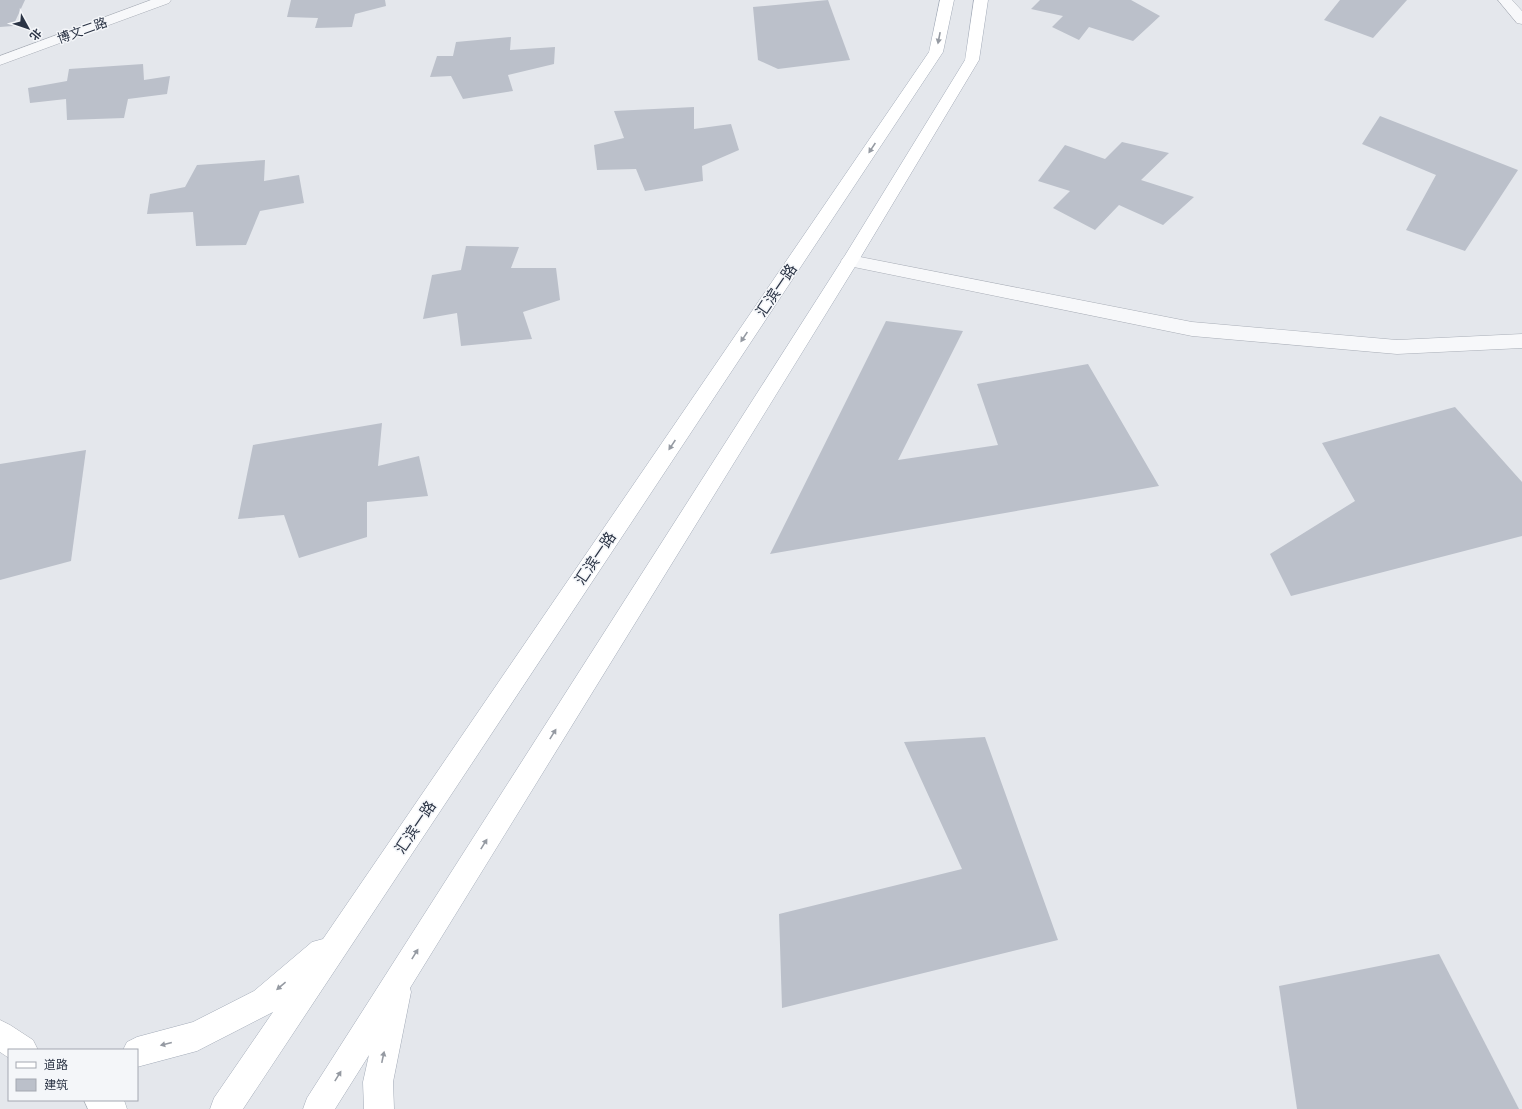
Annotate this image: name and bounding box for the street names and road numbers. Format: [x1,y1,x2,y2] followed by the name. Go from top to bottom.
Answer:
[55,14,109,46] street label: 博文二路
[751,260,801,320] street label: 汇滨一路
[570,528,620,588] street label: 汇滨一路
[390,797,440,857] street label: 汇滨一路

